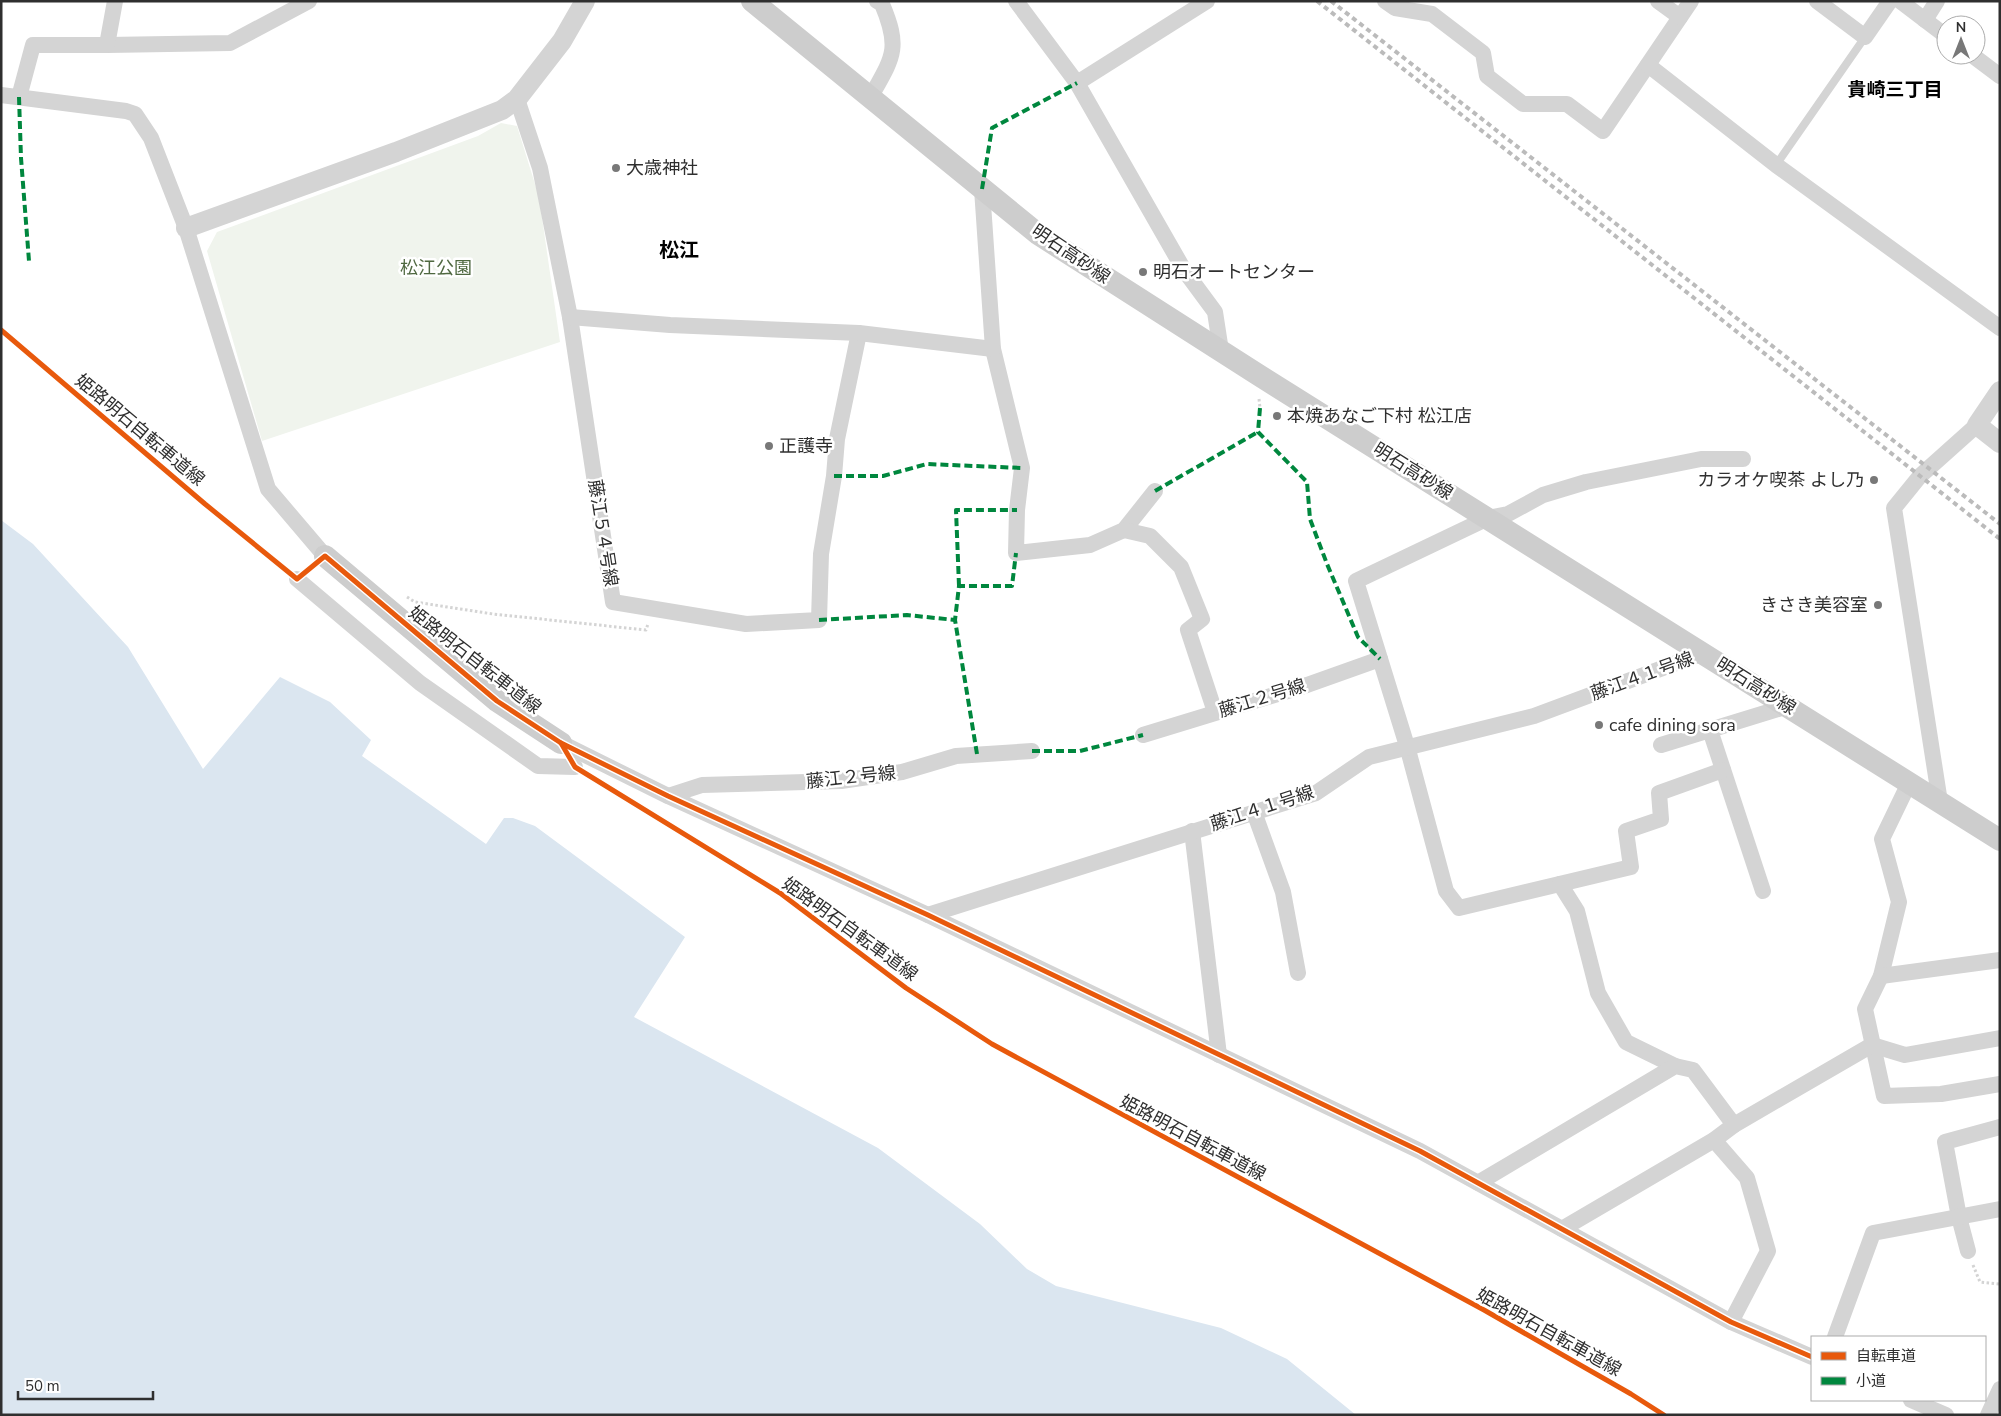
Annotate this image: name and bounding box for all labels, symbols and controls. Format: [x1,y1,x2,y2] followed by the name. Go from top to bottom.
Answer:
[1936,15,1986,65] north arrow
[1956,18,1966,37] text: N
[1847,77,1943,103] district label: 貴崎三丁目
[626,156,698,180] place label: 大歳神社
[610,162,622,174] marker: 大歳神社
[1027,219,1115,289] street label: 明石高砂線
[659,237,699,264] district label: 松江
[400,256,472,280] park label: 松江公園
[1153,260,1315,284] place label: 明石オートセンター
[1137,266,1149,278] marker: 明石オートセンター
[70,369,210,491] street label: 姫路明石自転車道線
[1287,404,1472,428] place label: 本焼あなご下村 松江店
[1271,410,1283,422] marker: 本焼あなご下村 松江店
[779,434,833,458] place label: 正護寺
[1368,437,1458,505] street label: 明石高砂線
[763,440,775,452] marker: 正護寺
[1697,468,1864,492] place label: カラオケ喫茶 よし乃
[1868,474,1880,486] marker: カラオケ喫茶 よし乃
[583,478,623,588] street label: 藤江５４号線
[1760,593,1868,617] place label: きさき美容室
[1872,599,1884,611] marker: きさき美容室
[404,601,546,719] street label: 姫路明石自転車道線
[1587,646,1697,706] street label: 藤江４１号線
[1711,652,1801,720] street label: 明石高砂線
[1215,673,1309,723] street label: 藤江２号線
[1609,713,1736,737] place label: cafe dining sora
[1593,719,1605,731] marker: cafe dining sora
[805,760,897,794] street label: 藤江２号線
[1207,780,1317,836] street label: 藤江４１号線
[777,872,923,986] street label: 姫路明石自転車道線
[1116,1089,1270,1187] street label: 姫路明石自転車道線
[1472,1282,1626,1382] street label: 姫路明石自転車道線
[1811,1336,1986,1401] legend
[1856,1346,1916,1366] text: 自転車道
[18,1368,152,1400] scale bar
[1856,1371,1886,1391] text: 小道
[25,1376,60,1396] text: 50 m

